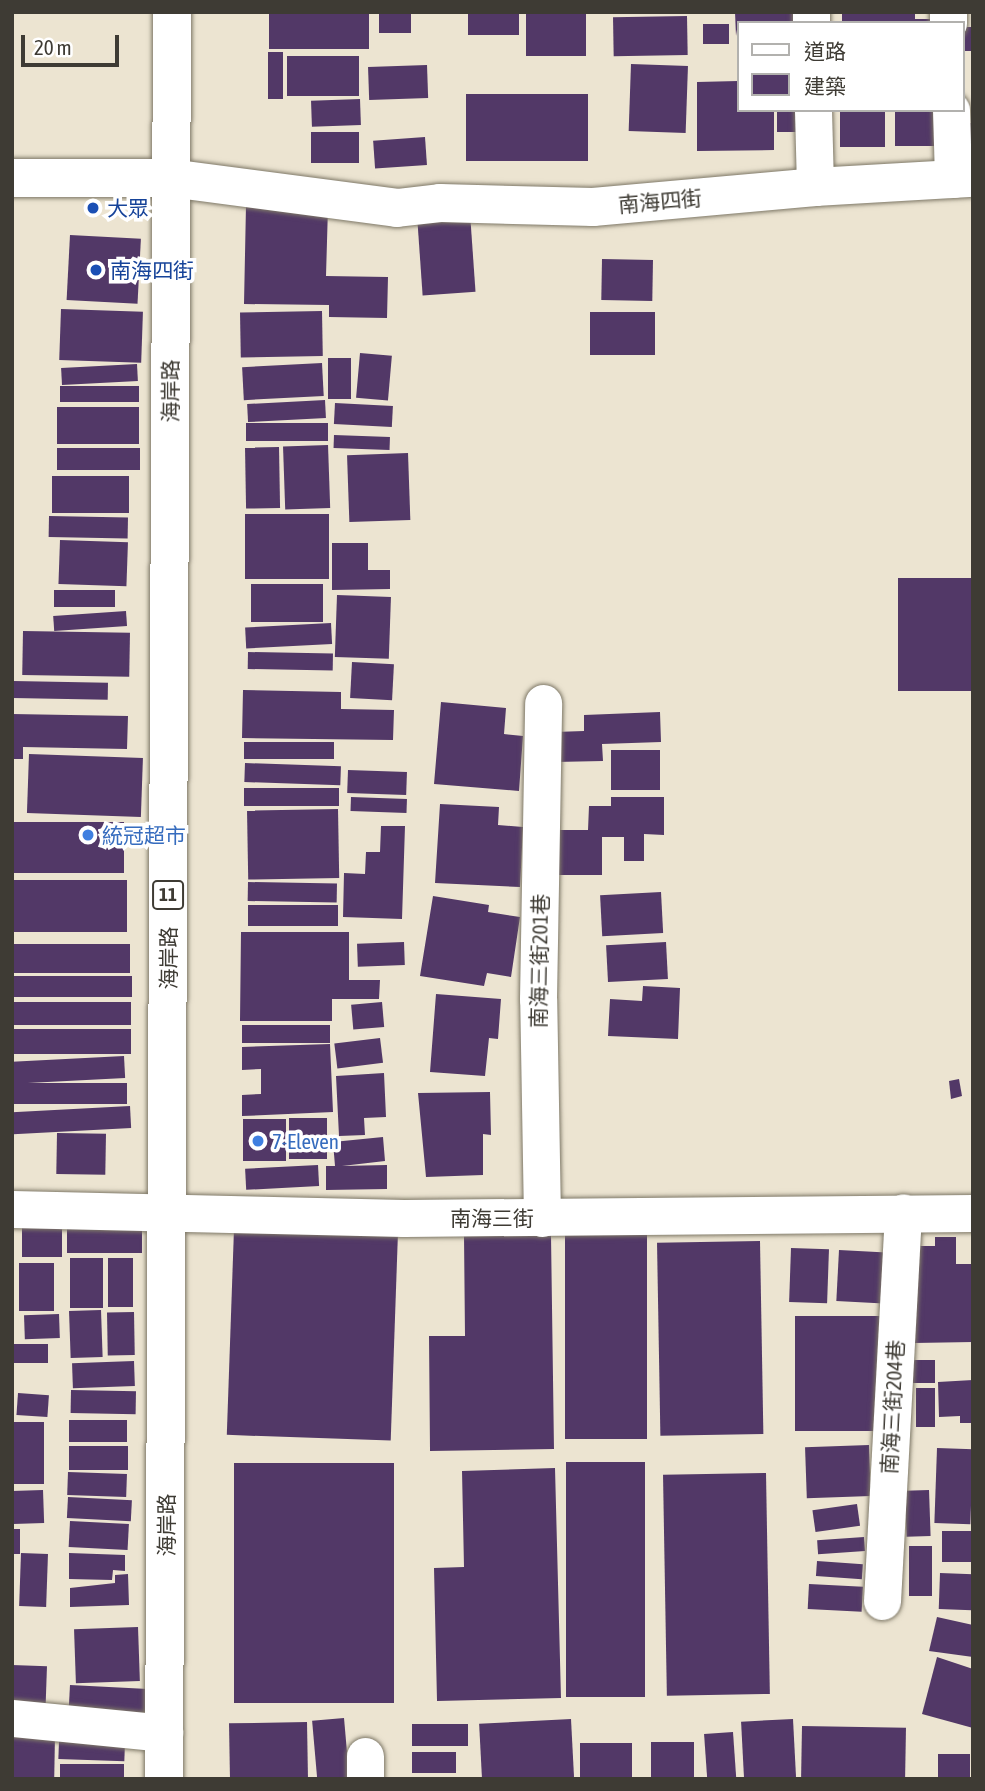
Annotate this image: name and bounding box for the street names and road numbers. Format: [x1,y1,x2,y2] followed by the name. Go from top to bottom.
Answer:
[617,185,703,217] street label: 南海四街
[157,360,183,422] street label: 海岸路
[150,880,186,911] road number: 11
[525,893,553,1029] street label: 南海三街201巷
[155,927,181,989] street label: 海岸路
[450,1205,534,1231] street label: 南海三街
[876,1339,908,1475] street label: 南海三街204巷
[153,1494,179,1556] street label: 海岸路

